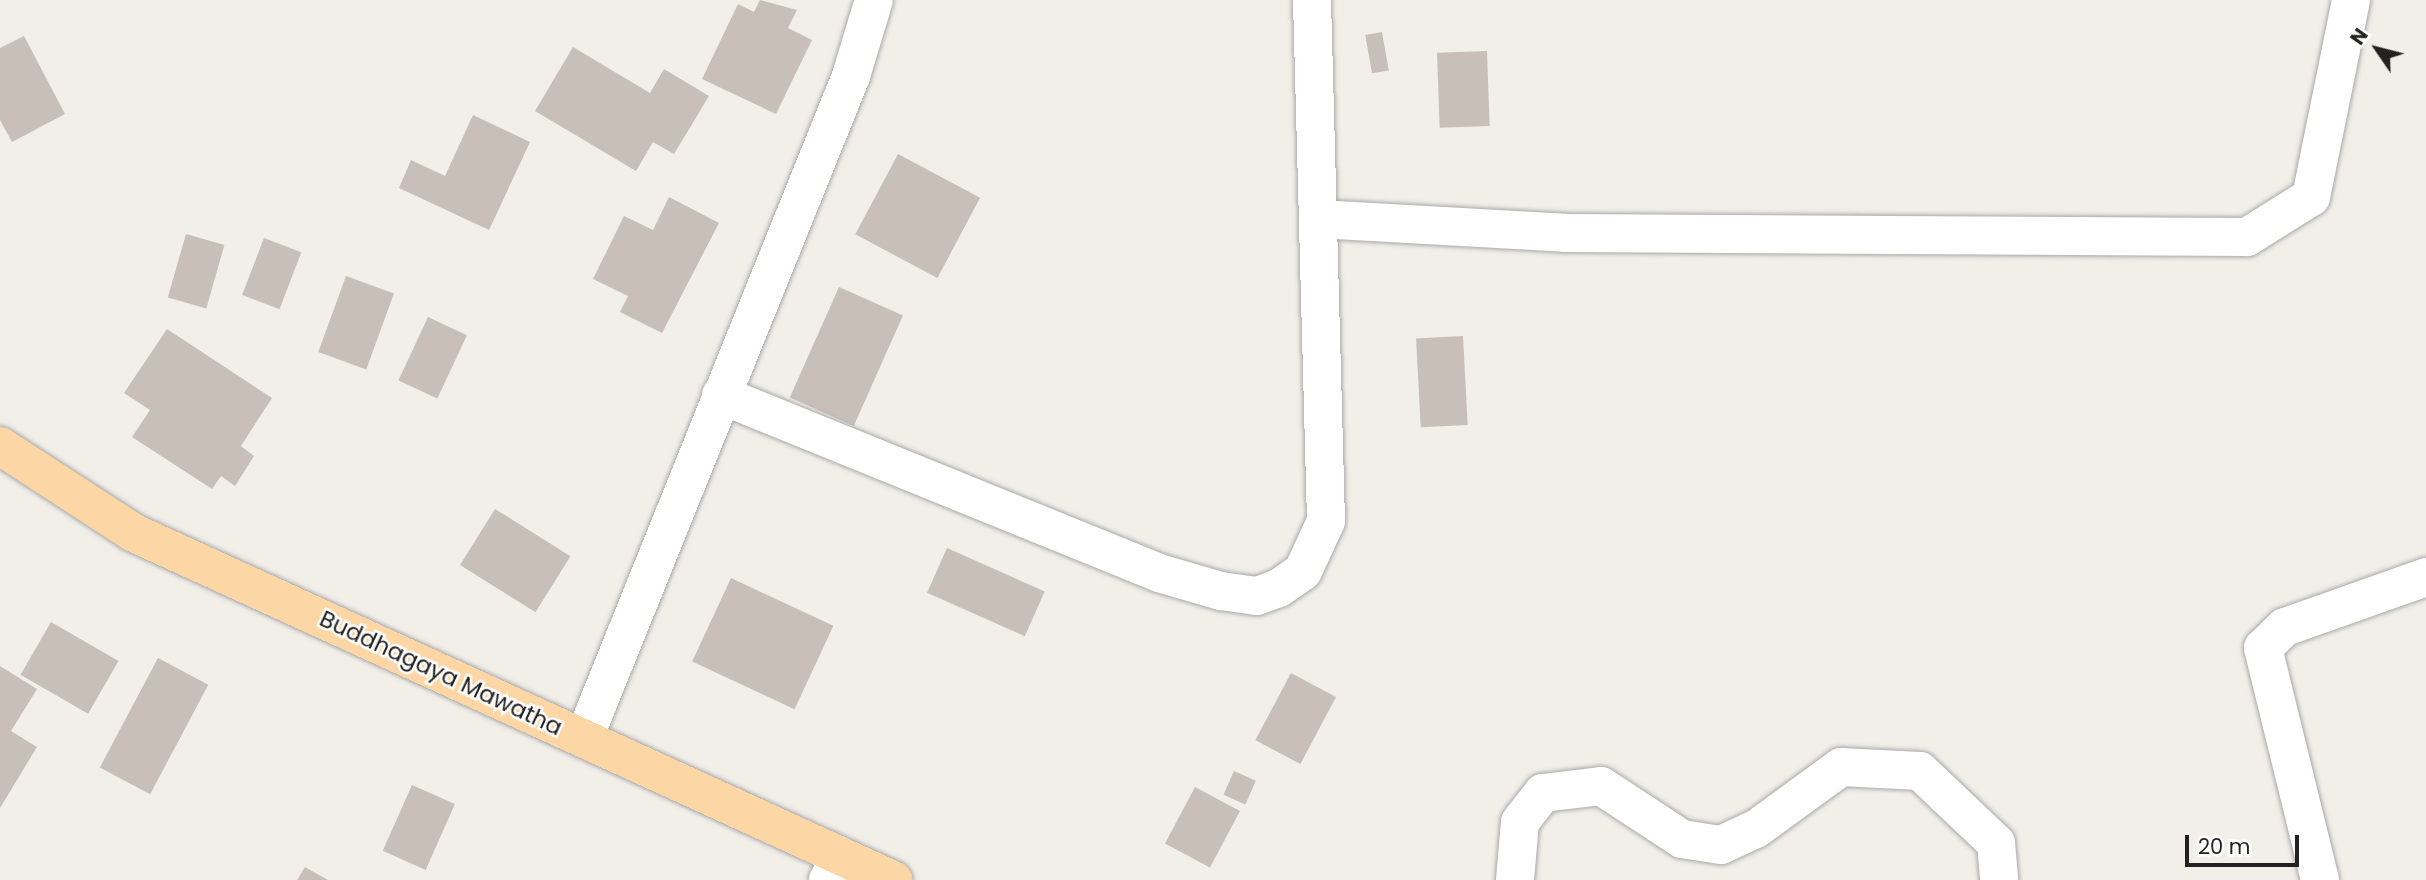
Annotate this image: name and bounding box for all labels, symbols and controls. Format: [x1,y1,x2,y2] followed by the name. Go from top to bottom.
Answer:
[2342,14,2412,84] north arrow
[2344,23,2375,50] text: N
[315,605,567,741] street label: Buddhagaya Mawatha
[2188,820,2302,864] scale bar
[2198,832,2251,861] text: 20 m

